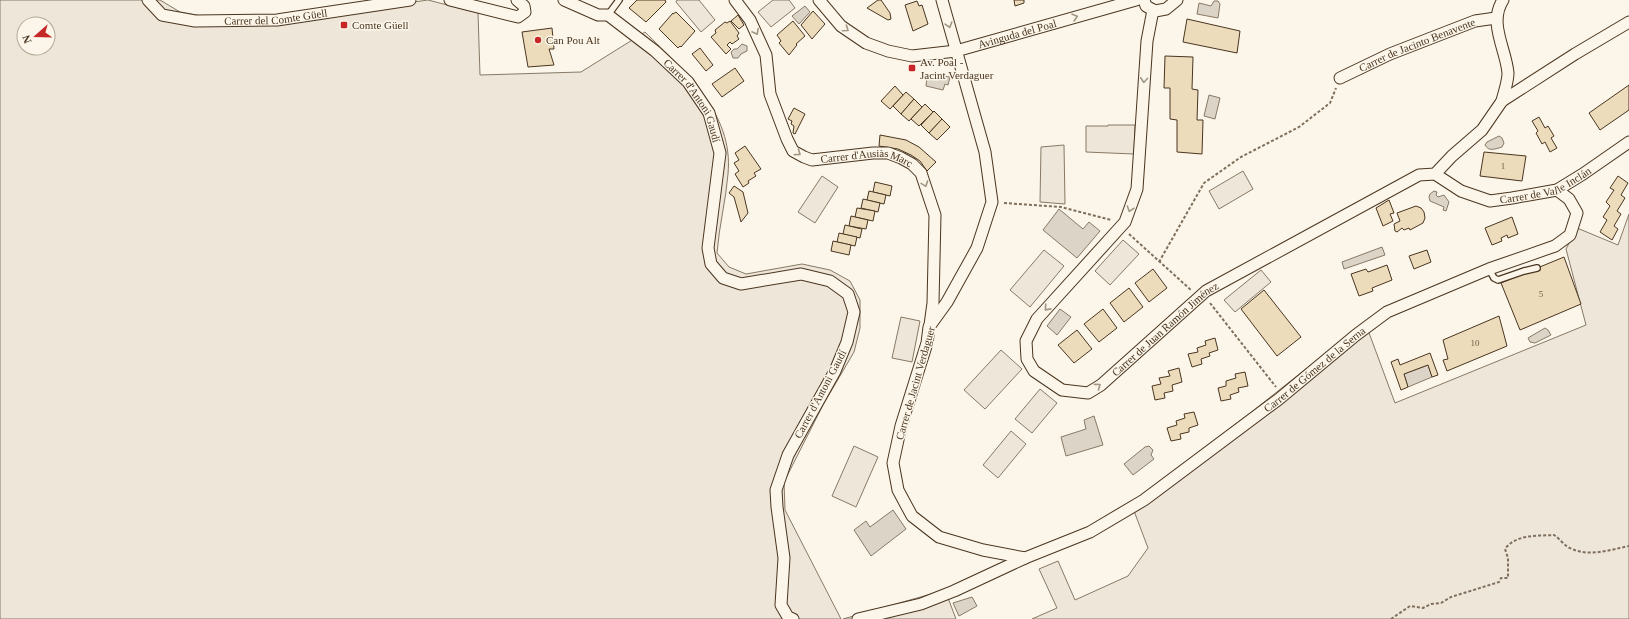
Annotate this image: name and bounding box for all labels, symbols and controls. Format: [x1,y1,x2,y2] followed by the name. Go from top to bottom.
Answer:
[224,7,328,27] street label: Carrer del Comte Güell
[1071,13,1078,22] one-way arrow
[16,16,56,56] north arrow
[1357,16,1477,74] street label: Carrer de Jacinto Benavente
[976,17,1058,51] street label: Avinguda del Poal
[352,19,409,31] place label: Comte Güell
[339,20,349,30] marker: Comte Güell
[944,22,953,29] one-way arrow
[841,24,848,31] one-way arrow
[751,28,759,36] one-way arrow
[20,34,34,45] text: N
[546,34,600,46] place label: Can Pou Alt
[533,35,543,45] marker: Can Pou Alt
[661,56,723,144] street label: Carrer d'Antoni Gaudí
[920,56,994,81] place label: Av. Poal - Jacint Verdaguer
[907,63,917,73] marker: Av. Poal - Jacint Verdaguer
[1139,77,1148,83] one-way arrow
[820,147,915,169] street label: Carrer d'Ausiàs Marc
[793,148,800,155] one-way arrow
[1501,161,1505,171] house number: 1
[1499,164,1594,206] street label: Carrer de Valle Inclán
[921,181,929,188] one-way arrow
[1126,205,1134,212] one-way arrow
[1109,279,1220,379] street label: Carrer de Juan Ramón Jiménez
[1539,289,1544,299] house number: 5
[1044,303,1052,311] one-way arrow
[1261,324,1367,414] street label: Carrer de Gómez de la Serna
[893,325,937,441] street label: Carrer de Jacint Verdaguer
[1471,338,1480,348] house number: 10
[792,348,848,440] street label: Carrer d'Antoni Gaudí
[1094,384,1101,391] one-way arrow

